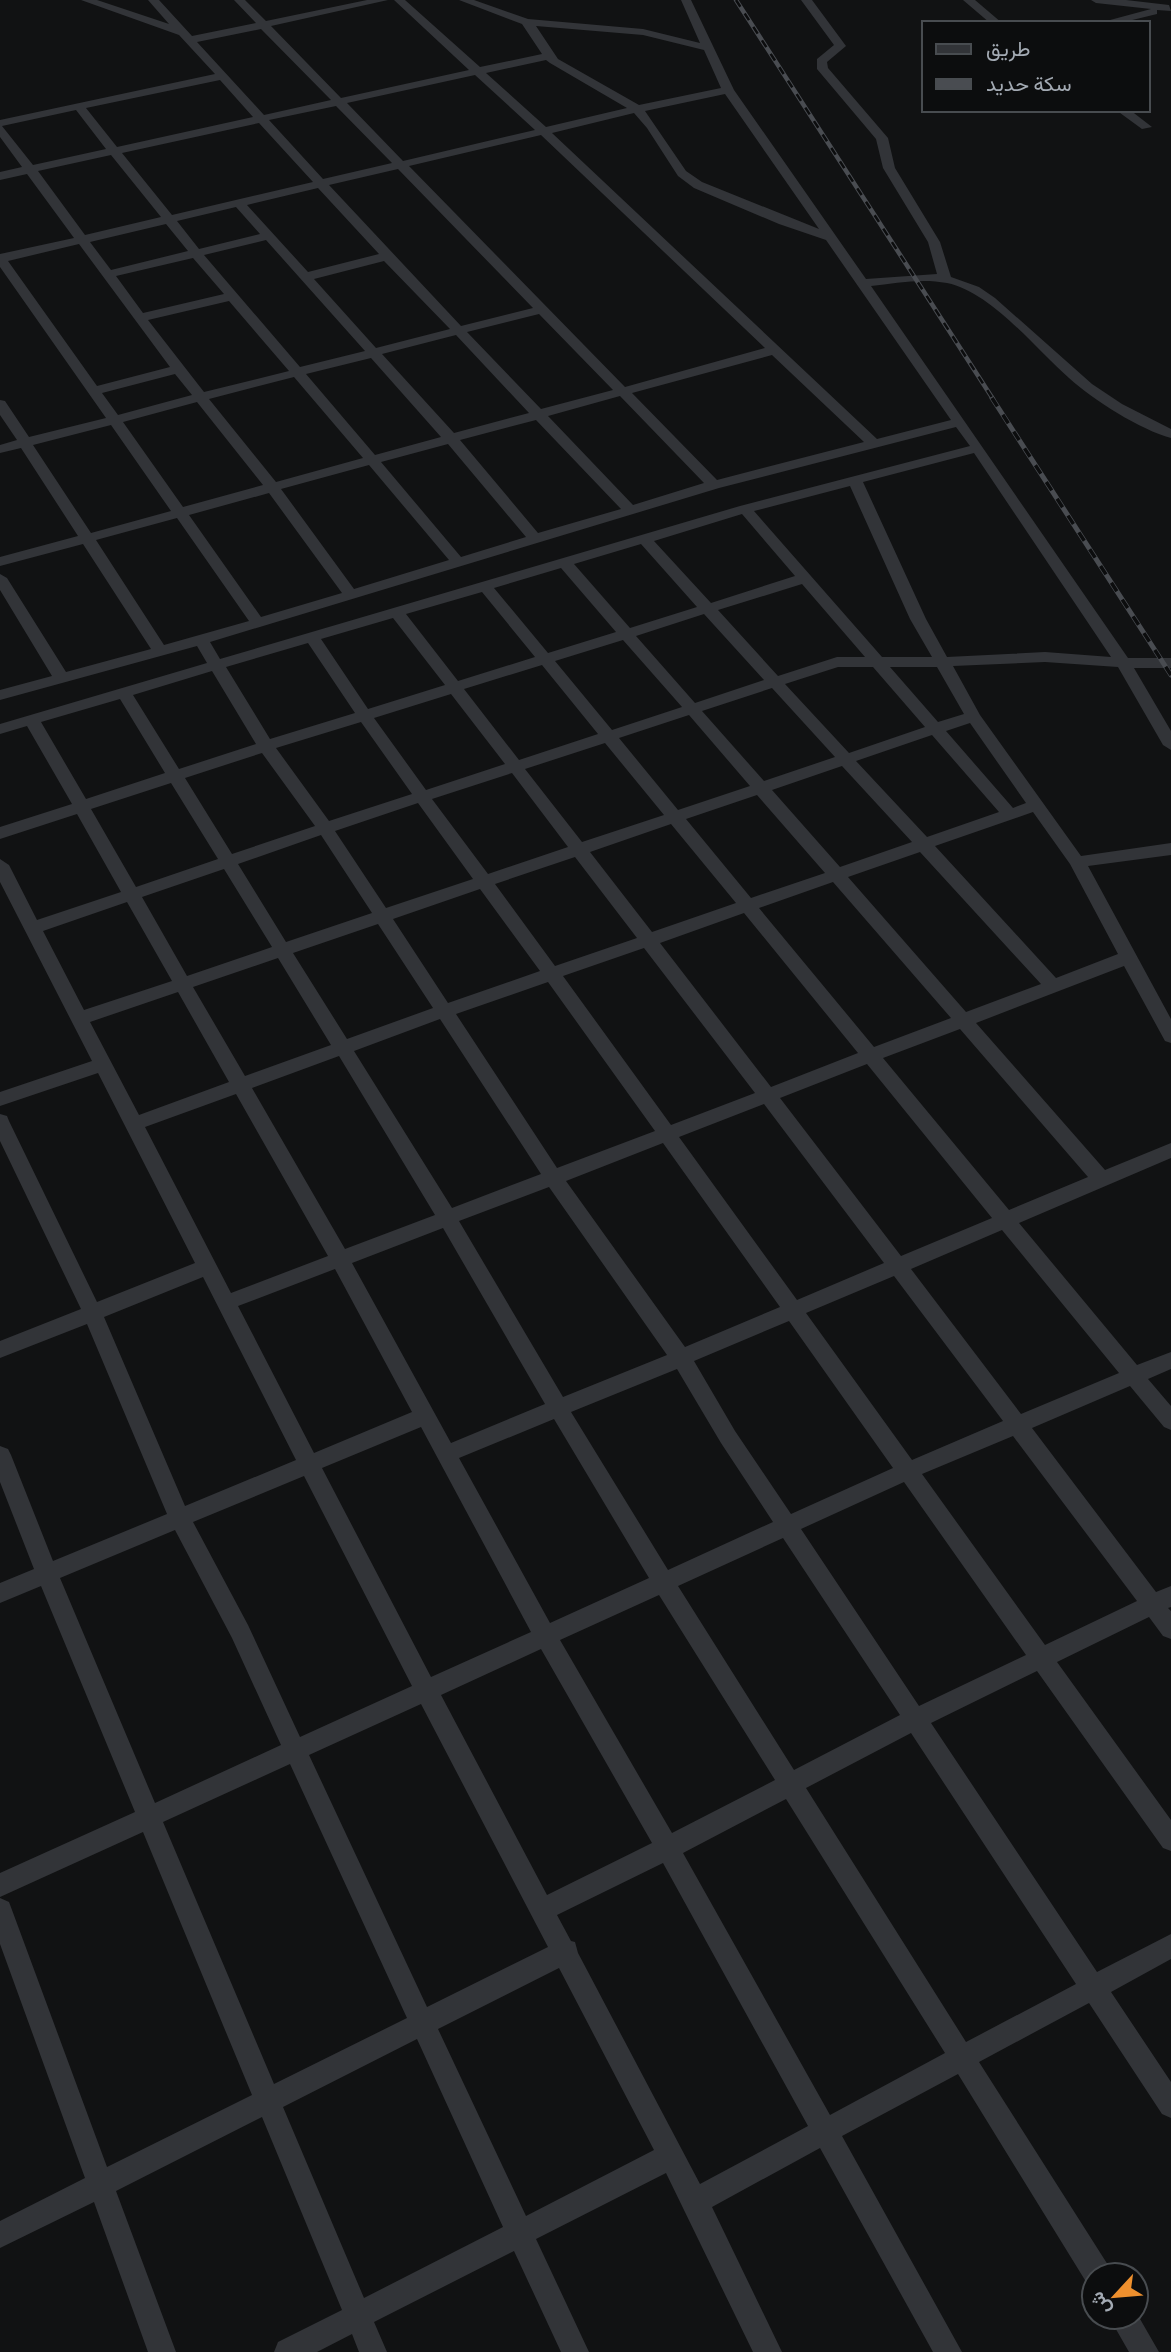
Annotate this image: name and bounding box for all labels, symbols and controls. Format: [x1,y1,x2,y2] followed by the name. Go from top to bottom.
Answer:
[922,21,1150,112] legend
[986,35,1031,62] text: طريق
[986,70,1072,97] text: سكة حديد
[1080,2261,1150,2331] north arrow
[1084,2288,1116,2319] text: ش

